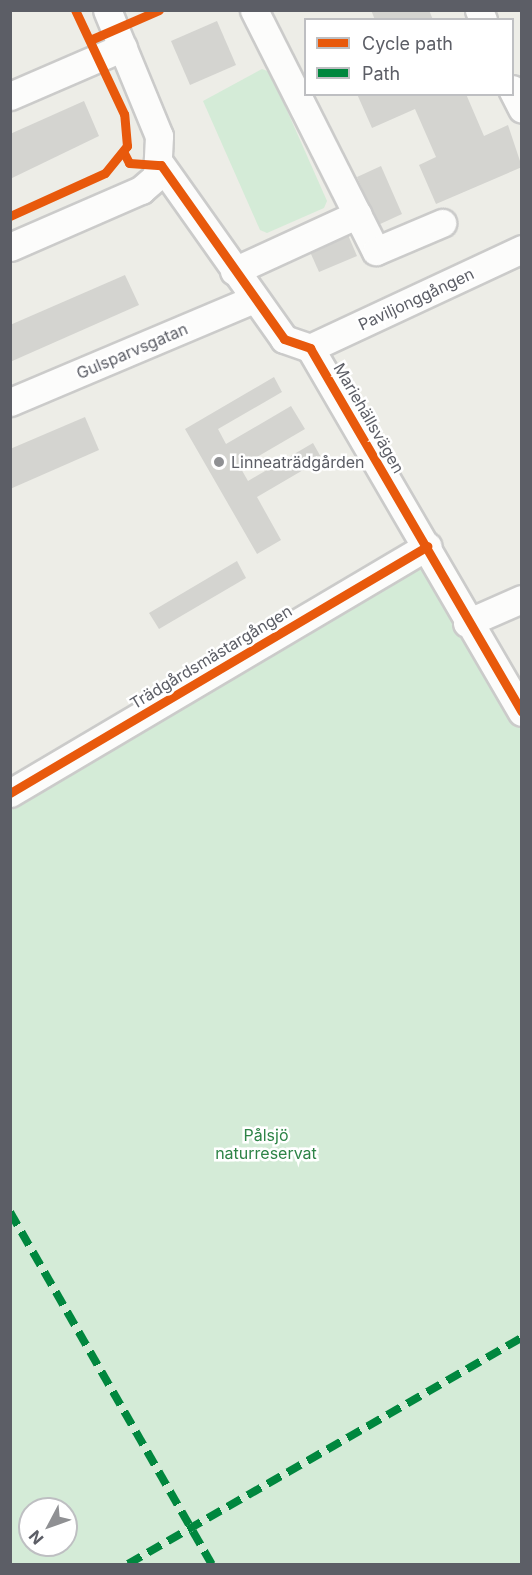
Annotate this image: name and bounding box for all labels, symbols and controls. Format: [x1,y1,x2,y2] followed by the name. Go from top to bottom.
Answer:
[304,18,514,96] legend
[362,33,453,54] text: Cycle path
[362,63,400,84] text: Path
[355,264,477,334] street label: Paviljonggången
[74,319,190,383] street label: Gulsparvsgatan
[330,359,408,477] street label: Mariehällsvägen
[231,452,364,472] place label: Linneaträdgården
[212,455,226,469] marker: Linneaträdgården
[127,601,295,713] street label: Trädgårdsmästargången
[215,1125,317,1163] park label: Pålsjö naturreservat
[18,1497,78,1557] north arrow
[24,1526,47,1549] text: N

